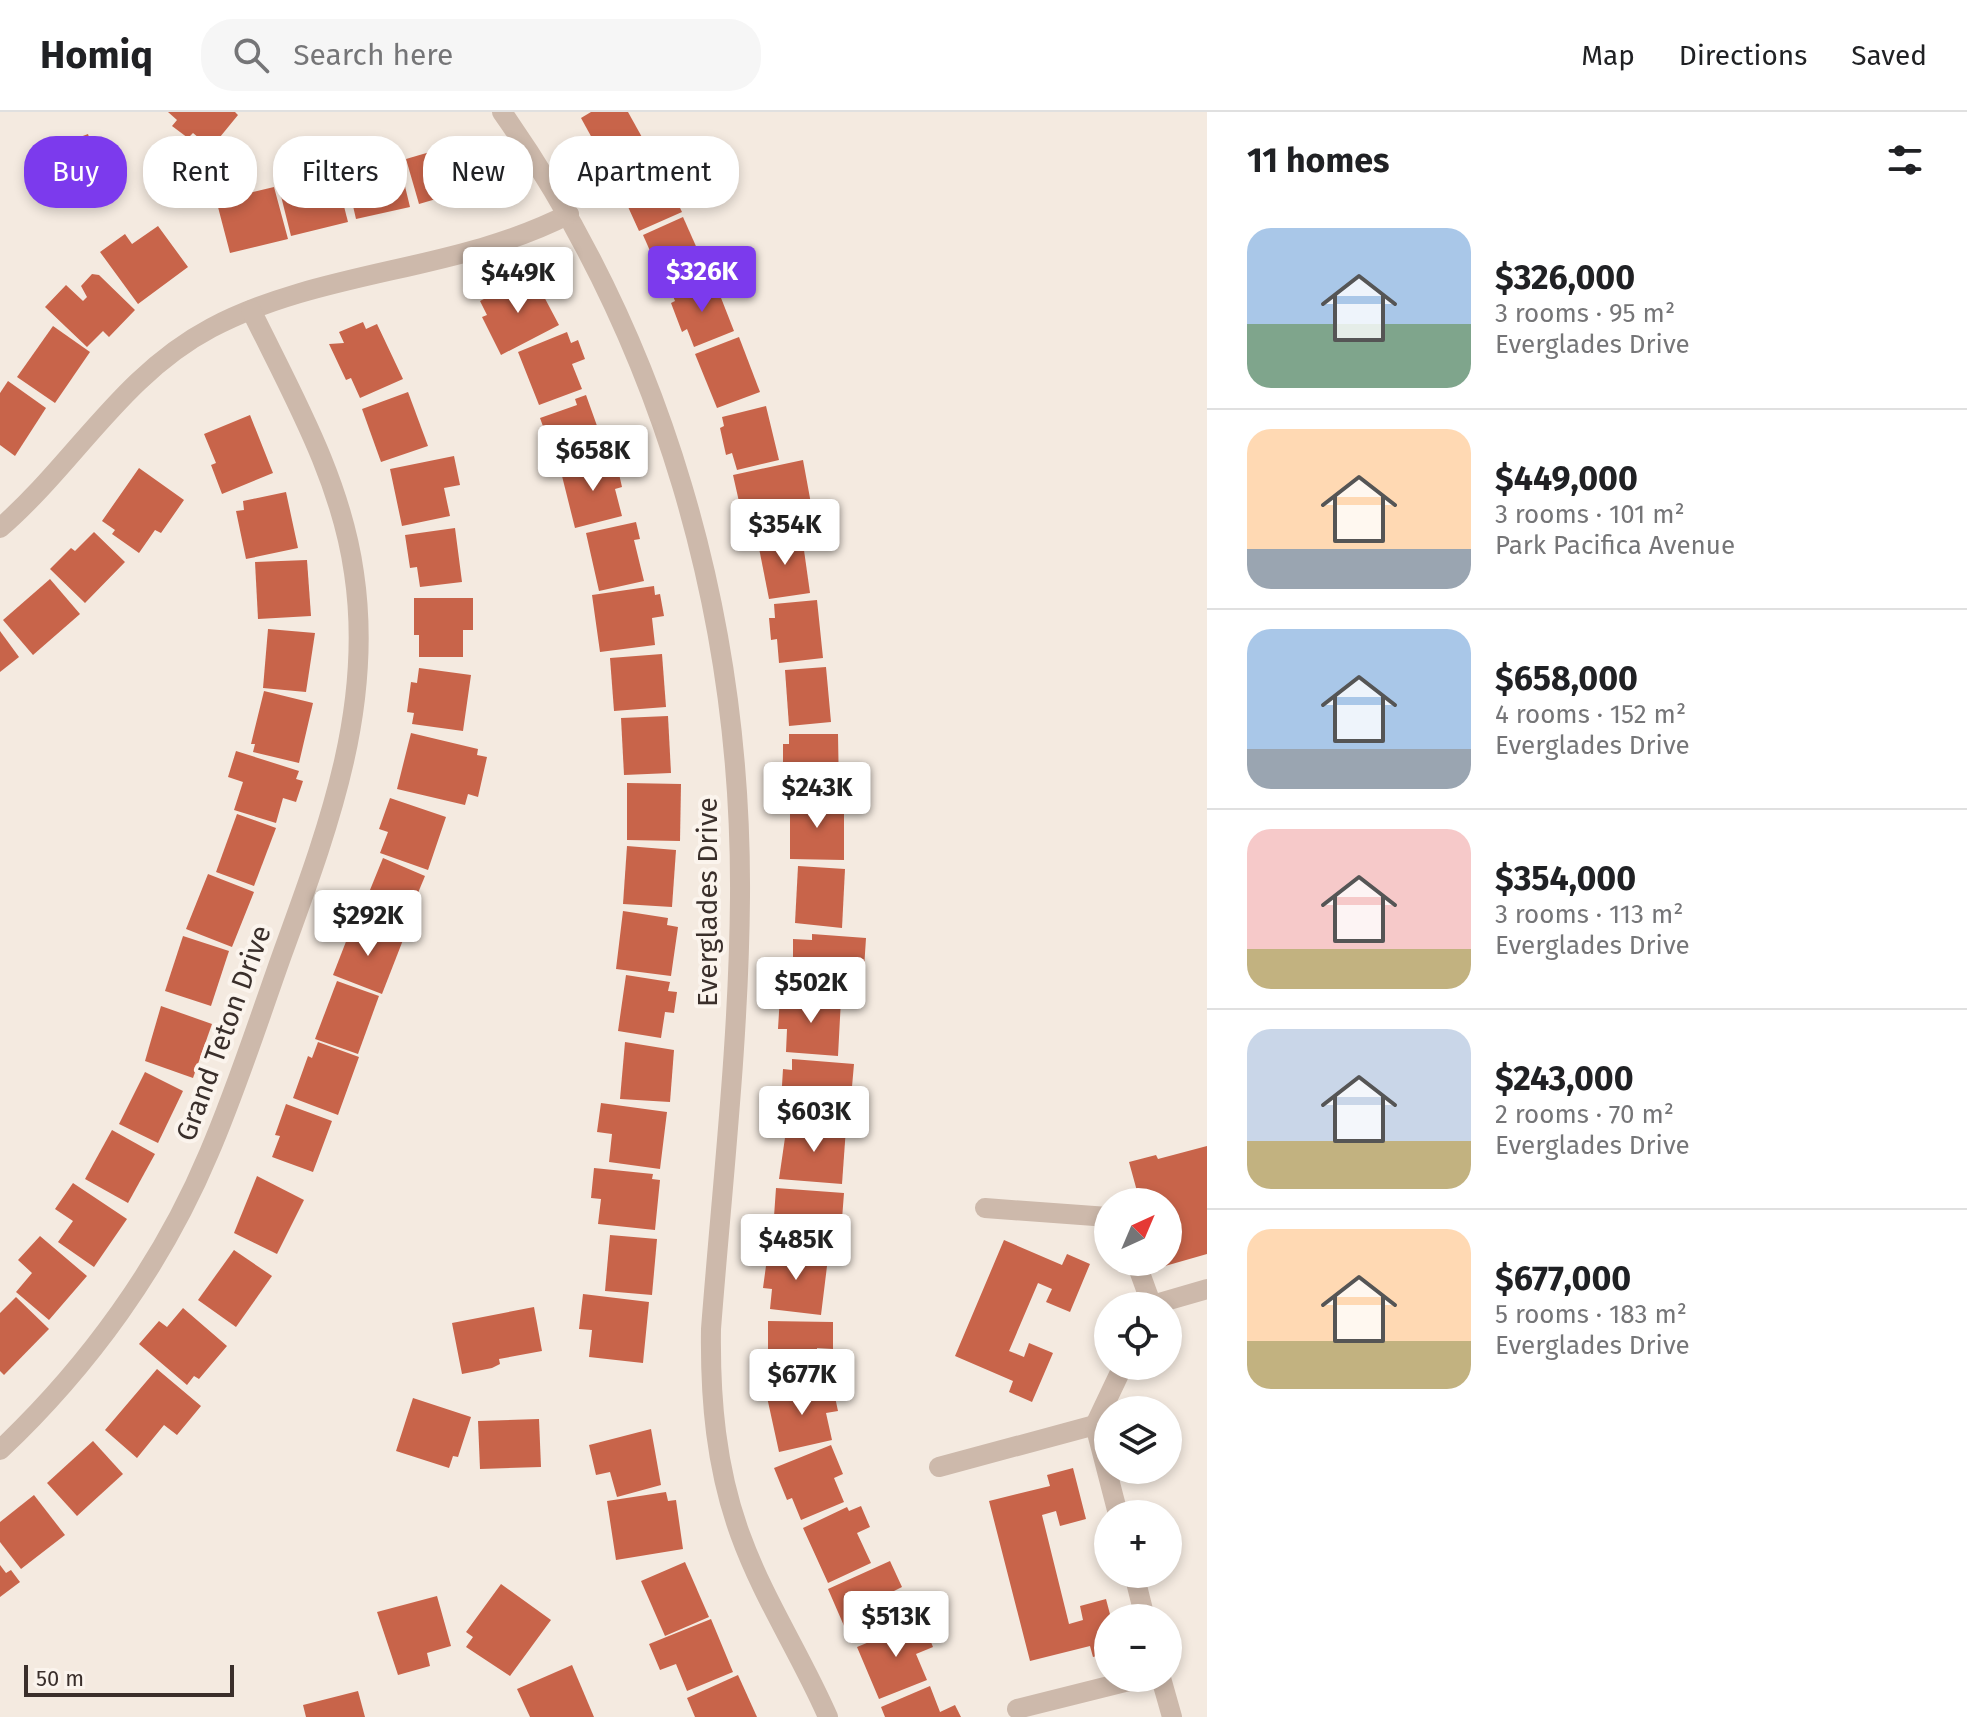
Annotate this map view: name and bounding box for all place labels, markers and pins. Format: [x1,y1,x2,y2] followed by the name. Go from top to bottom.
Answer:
[646,246,758,314] pin: $326K
[462,247,574,315] pin: $449K
[537,425,649,493] pin: $658K
[729,499,841,567] pin: $354K
[761,762,873,830] pin: $243K
[312,890,424,958] pin: $292K
[755,957,867,1025] pin: $502K
[758,1086,870,1154] pin: $603K
[740,1214,852,1282] pin: $485K
[746,1349,858,1417] pin: $677K
[840,1591,952,1659] pin: $513K

